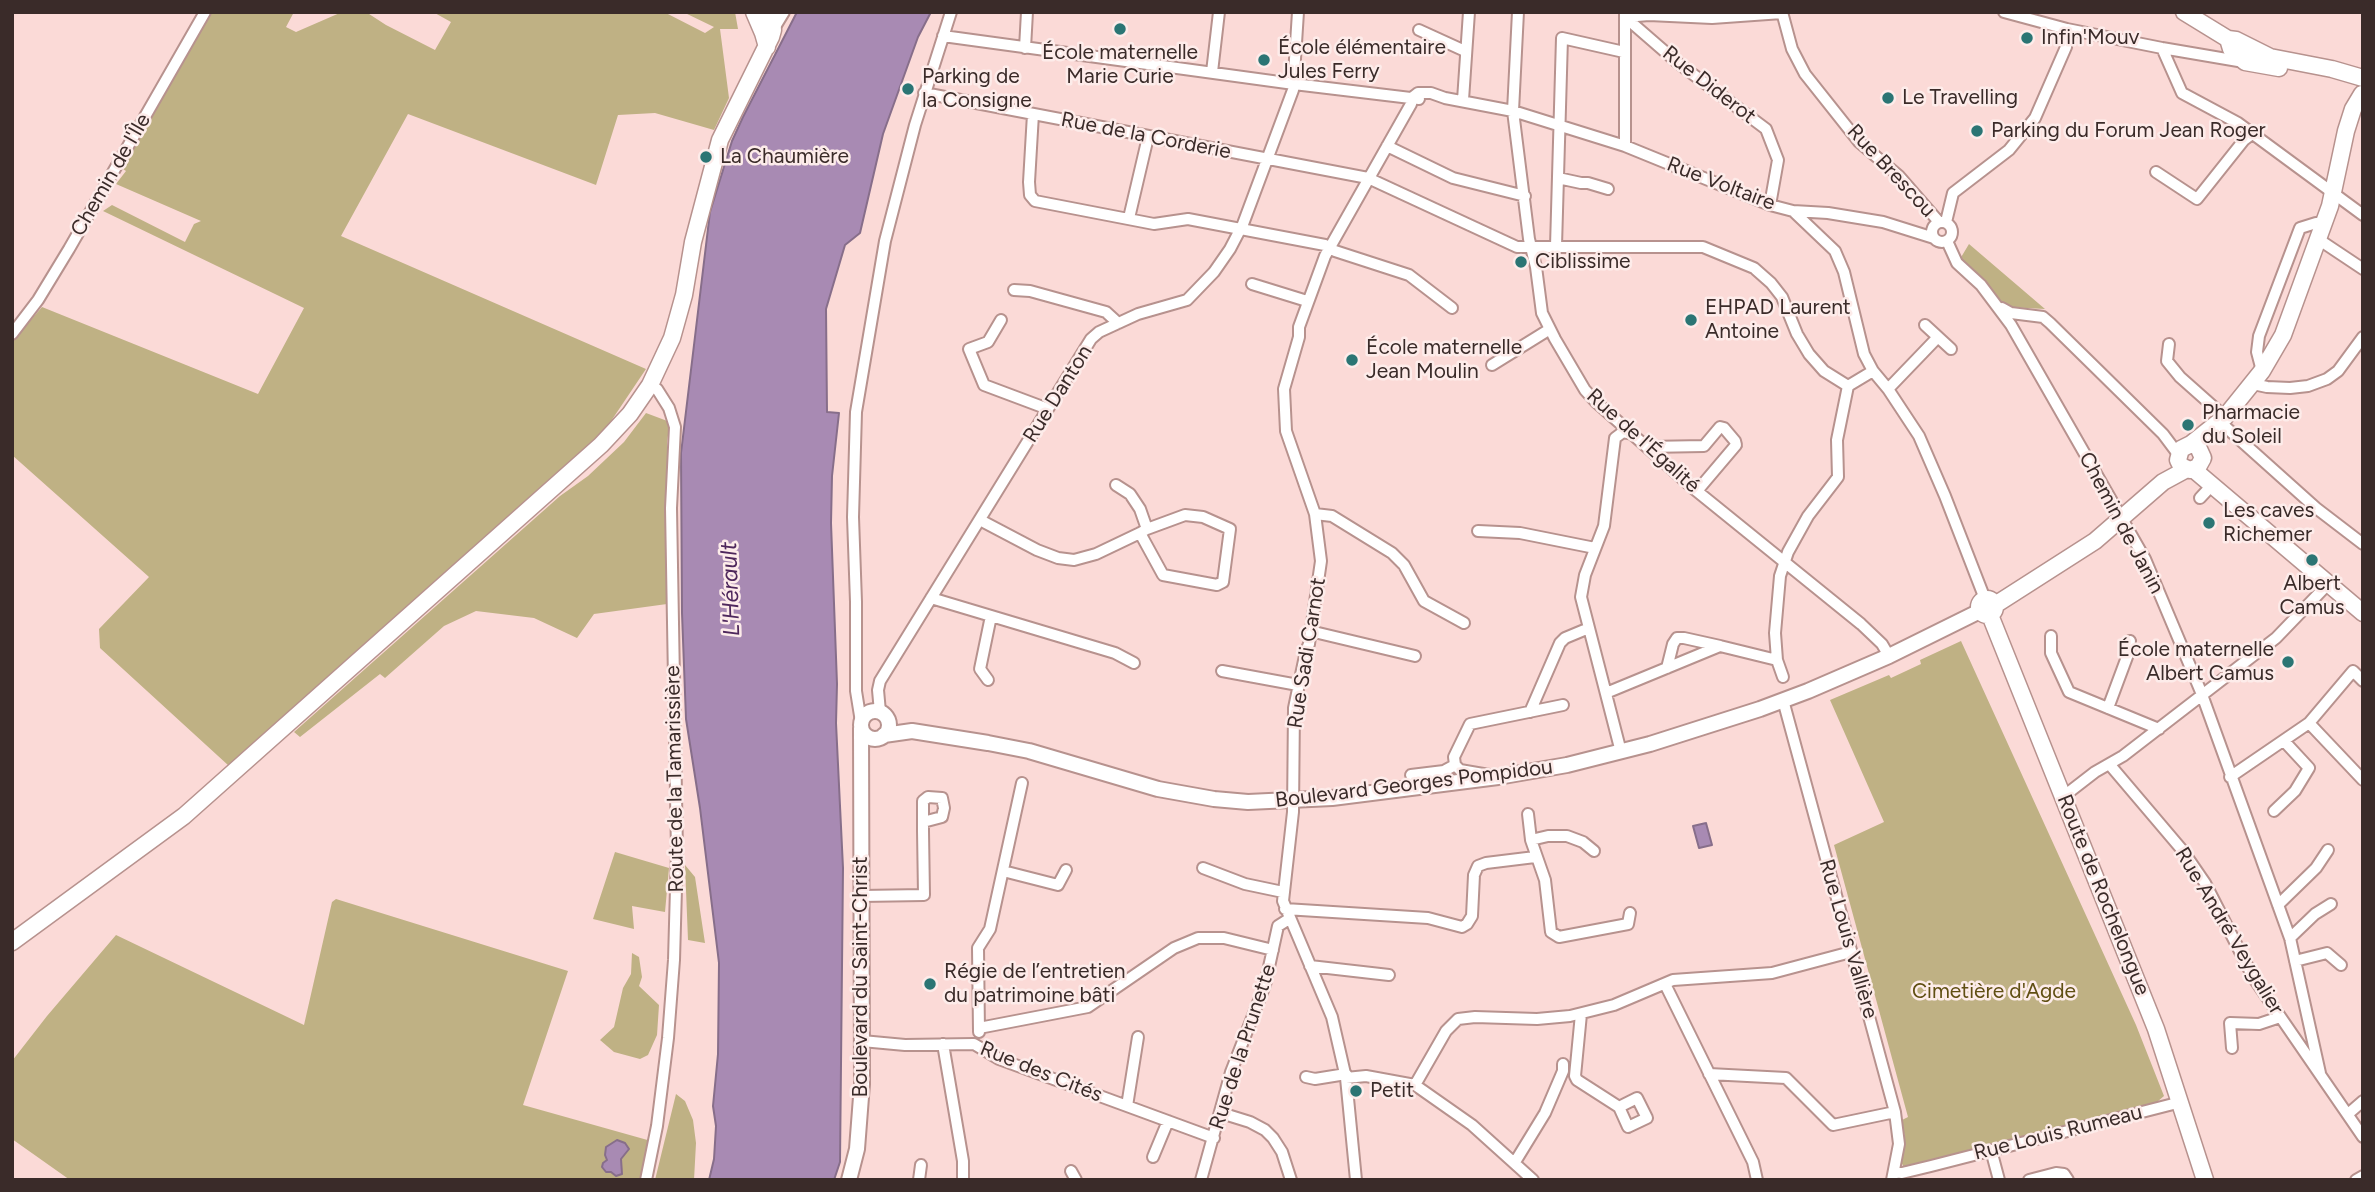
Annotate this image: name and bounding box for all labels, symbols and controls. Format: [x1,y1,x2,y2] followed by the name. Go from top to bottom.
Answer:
[1112,21,1128,37] marker: École maternelle Marie Curie
[2041,25,2140,51] place label: Infin'Mouv
[2019,30,2035,46] marker: Infin'Mouv
[1278,35,1446,85] place label: École élémentaire Jules Ferry
[1042,40,1198,90] place label: École maternelle Marie Curie
[1657,41,1761,129] street label: Rue Diderot
[1256,52,1272,68] marker: École élémentaire Jules Ferry
[922,64,1032,114] place label: Parking de la Consigne
[900,81,916,97] marker: Parking de la Consigne
[1902,85,2018,111] place label: Le Travelling
[1880,90,1896,106] marker: Le Travelling
[1059,107,1233,165] street label: Rue de la Corderie
[66,109,156,241] street label: Chemin de l'Île
[1991,118,2266,144] place label: Parking du Forum Jean Roger
[1842,119,1940,223] street label: Rue Brescou
[1969,123,1985,139] marker: Parking du Forum Jean Roger
[720,144,849,170] place label: La Chaumière
[698,149,714,165] marker: La Chaumière
[1663,152,1779,216] street label: Rue Voltaire
[1535,249,1631,275] place label: Ciblissime
[1513,254,1529,270] marker: Ciblissime
[1705,295,1851,345] place label: EHPAD Laurent Antoine
[1683,312,1699,328] marker: EHPAD Laurent Antoine
[1366,335,1522,385] place label: École maternelle Jean Moulin
[1018,341,1098,447] street label: Rue Danton
[1344,352,1360,368] marker: École maternelle Jean Moulin
[1581,384,1705,498] street label: Rue de l'Égalité
[2202,400,2300,450] place label: Pharmacie du Soleil
[2180,417,2196,433] marker: Pharmacie du Soleil
[2073,448,2169,598] street label: Chemin de Janin
[2223,498,2314,548] place label: Les caves Richemer
[2201,515,2217,531] marker: Les caves Richemer
[716,541,746,637] water label: L'Hérault
[2304,552,2320,568] marker: Albert Camus
[2279,571,2345,621] place label: Albert Camus
[1283,576,1331,730] street label: Rue Sadi Carnot
[2118,637,2274,687] place label: École maternelle Albert Camus
[2280,654,2296,670] marker: École maternelle Albert Camus
[660,665,690,893] street label: Route de la Tamarissière
[1274,754,1554,814] street label: Boulevard Georges Pompidou
[2051,791,2155,999] street label: Route de Rochelongue
[2169,843,2289,1019] street label: Rue André Veygalier
[848,856,874,1098] street label: Boulevard du Saint-Christ
[1813,856,1883,1022] street label: Rue Louis Vallière
[944,959,1126,1009] place label: Régie de l’entretien du patrimoine bâti
[1204,961,1282,1133] street label: Rue de la Prunette
[922,976,938,992] marker: Régie de l’entretien du patrimoine bâti
[1912,979,2076,1005] park label: Cimetière d'Agde
[976,1036,1106,1108] street label: Rue des Cités
[1370,1078,1414,1104] place label: Petit
[1348,1083,1364,1099] marker: Petit
[1971,1100,2145,1166] street label: Rue Louis Rumeau

